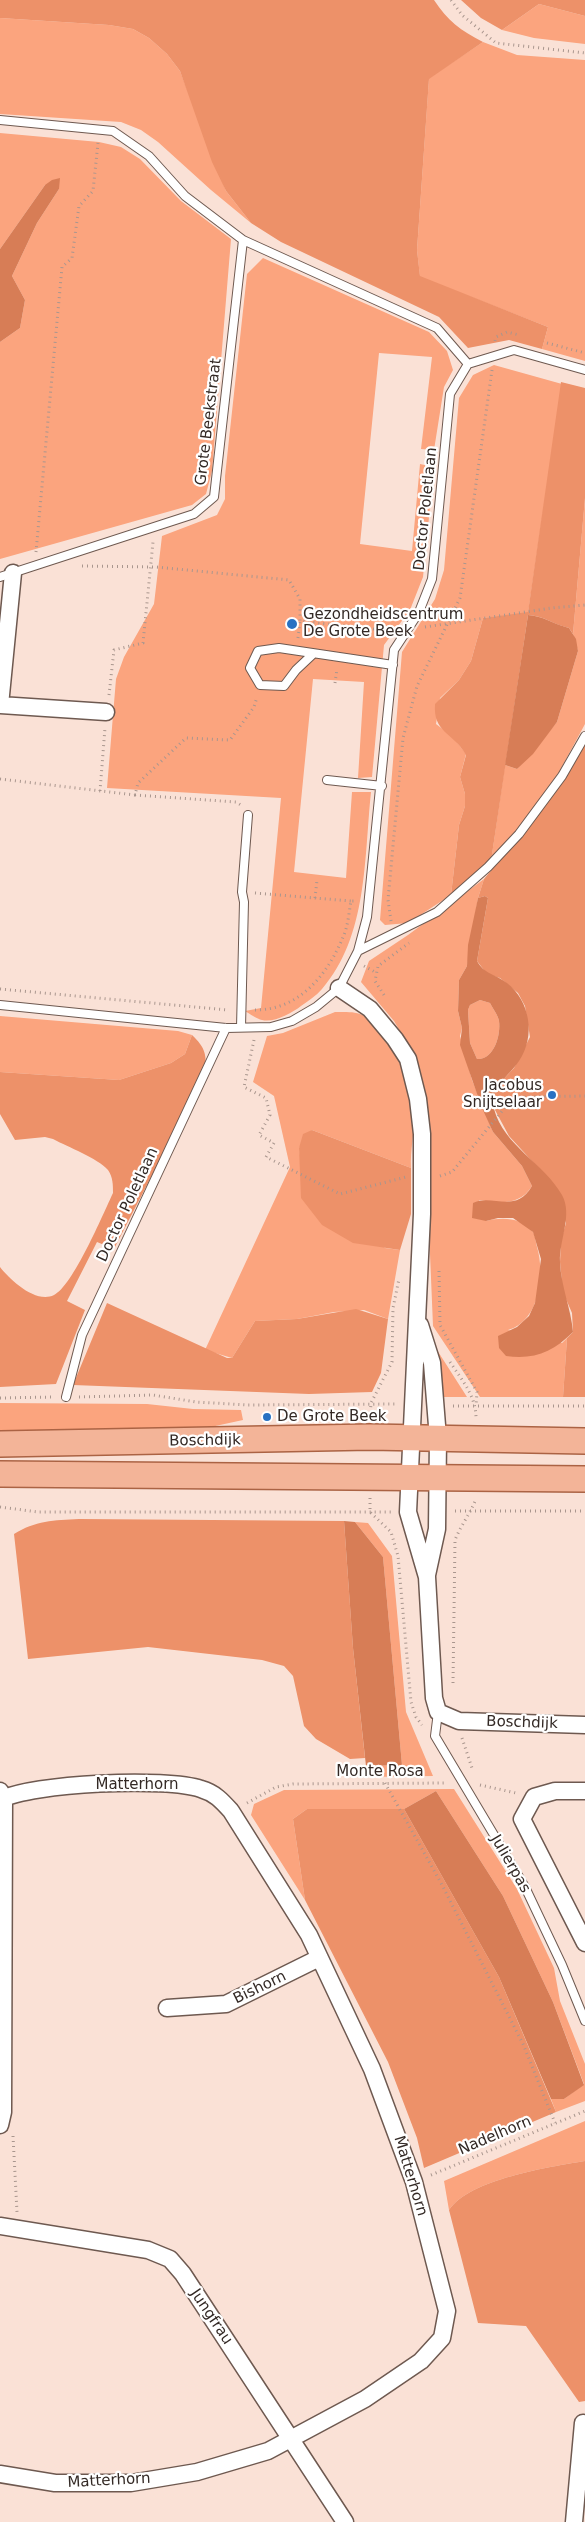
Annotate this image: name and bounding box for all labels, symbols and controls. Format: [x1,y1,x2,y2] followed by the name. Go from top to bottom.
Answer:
[192,357,226,487] street label: Grote Beekstraat
[411,446,441,572] street label: Doctor Poletlaan
[303,606,463,641] place label: Gezondheidscentrum De Grote Beek
[285,617,299,631] marker: Gezondheidscentrum De Grote Beek
[463,1077,542,1112] place label: Jacobus Snijtselaar
[546,1089,558,1101] marker: Jacobus Snijtselaar
[94,1145,162,1265] street label: Doctor Poletlaan
[277,1408,386,1426] place label: De Grote Beek
[261,1411,273,1423] marker: De Grote Beek
[169,1431,241,1451] street label: Boschdijk
[486,1713,558,1733] street label: Boschdijk
[336,1763,424,1781] street label: Monte Rosa
[95,1776,179,1794] street label: Matterhorn
[486,1832,534,1896] street label: Julierpas
[231,1968,289,2008] street label: Bishorn
[456,2113,534,2159] street label: Nadelhorn
[389,2134,431,2218] street label: Matterhorn
[186,2286,236,2348] street label: Jungfrau
[67,2470,151,2492] street label: Matterhorn

